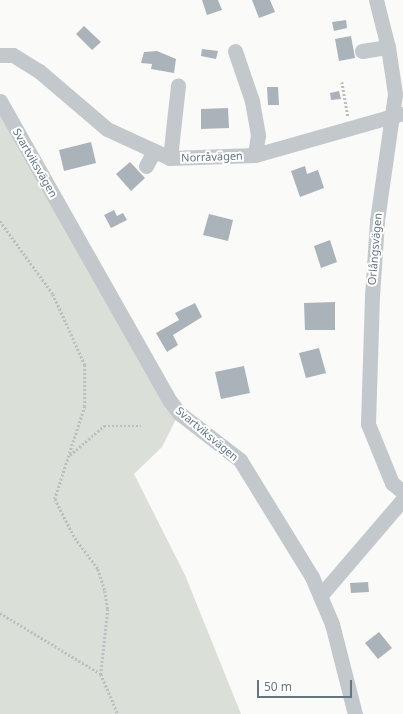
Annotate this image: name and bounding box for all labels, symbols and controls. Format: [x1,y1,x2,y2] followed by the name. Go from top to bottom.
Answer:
[10,126,60,200] street label: Svartviksvägen
[181,149,243,165] street label: Norråvägen
[365,212,385,286] street label: Orlångsvägen
[173,404,241,464] street label: Svartviksvägen
[259,672,354,698] scale bar
[264,678,292,695] text: 50 m

